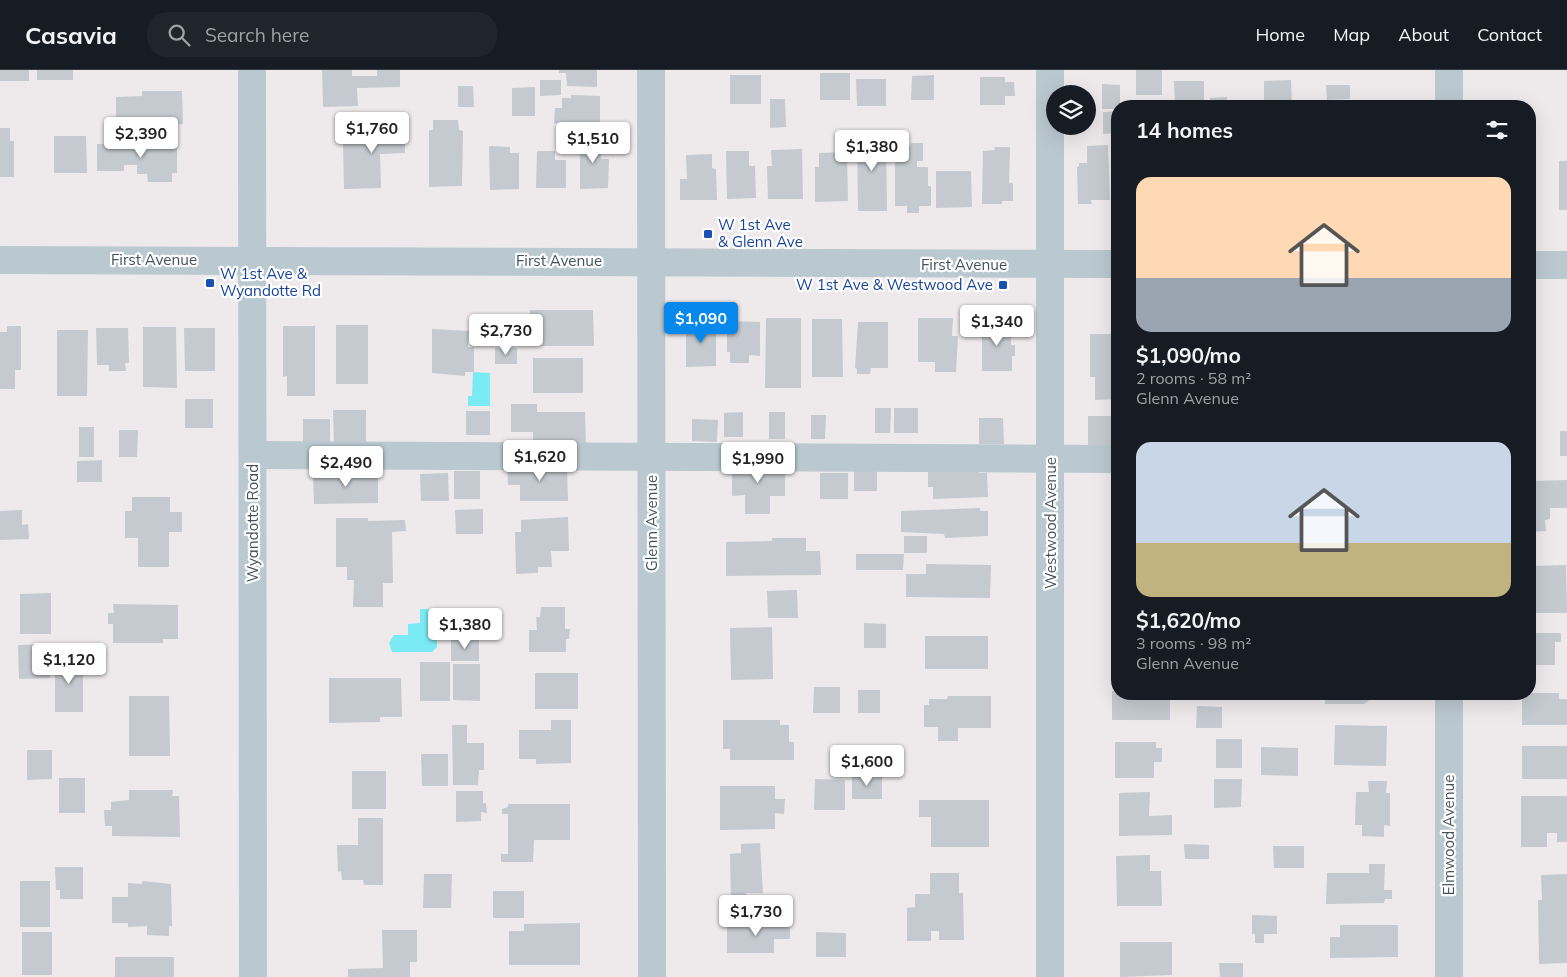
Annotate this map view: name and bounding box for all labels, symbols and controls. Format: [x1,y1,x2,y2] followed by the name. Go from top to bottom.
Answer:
[147,12,497,57] search box
[25,20,117,50] text: Casavia
[165,21,193,49] icon: search
[205,23,309,47] text: Search here
[1255,23,1305,46] text: Home
[1333,23,1370,46] text: Map
[1398,23,1449,46] text: About
[1477,23,1542,46] text: Contact
[1046,85,1096,135] map controls
[1046,85,1096,135] button: layers
[331,112,413,154] pin: $1,760
[100,116,182,159] pin: $2,390
[1483,116,1511,144] icon: filters
[1136,117,1233,143] text: 14 homes
[346,118,398,138] text: $1,760
[552,122,634,164] pin: $1,510
[115,123,167,143] text: $2,390
[567,128,619,148] text: $1,510
[831,129,913,172] pin: $1,380
[846,136,898,156] text: $1,380
[1279,210,1369,300] icon: home
[718,215,803,251] place label: W 1st Ave & Glenn Ave
[702,228,714,240] marker: W 1st Ave & Glenn Ave
[111,250,197,269] street label: First Avenue
[516,251,602,270] street label: First Avenue
[921,255,1007,274] street label: First Avenue
[220,264,321,300] place label: W 1st Ave & Wyandotte Rd
[796,275,993,294] place label: W 1st Ave & Westwood Ave
[204,277,216,289] marker: W 1st Ave & Wyandotte Rd
[997,279,1009,291] marker: W 1st Ave & Westwood Ave
[660,302,742,344] pin: $1,090
[956,304,1038,347] pin: $1,340
[675,308,727,328] text: $1,090
[971,311,1023,331] text: $1,340
[465,314,547,356] pin: $2,730
[480,320,532,340] text: $2,730
[1136,342,1241,368] text: $1,090/mo
[1136,368,1251,388] text: 2 rooms · 58 m²
[1136,388,1239,408] text: Glenn Avenue
[499,440,581,482] pin: $1,620
[717,442,799,484] pin: $1,990
[305,446,387,488] pin: $2,490
[514,446,566,466] text: $1,620
[732,448,784,468] text: $1,990
[320,452,372,472] text: $2,490
[1041,457,1060,589] street label: Westwood Avenue
[243,464,262,582] street label: Wyandotte Road
[642,475,661,571] street label: Glenn Avenue
[1279,475,1369,565] icon: home
[1136,607,1241,633] text: $1,620/mo
[424,608,506,650] pin: $1,380
[439,614,491,634] text: $1,380
[1136,633,1251,653] text: 3 rooms · 98 m²
[28,642,110,685] pin: $1,120
[43,649,95,669] text: $1,120
[1136,653,1239,673] text: Glenn Avenue
[826,744,908,787] pin: $1,600
[841,751,893,771] text: $1,600
[1439,775,1458,895] street label: Elmwood Avenue
[715,894,797,937] pin: $1,730
[730,901,782,921] text: $1,730

